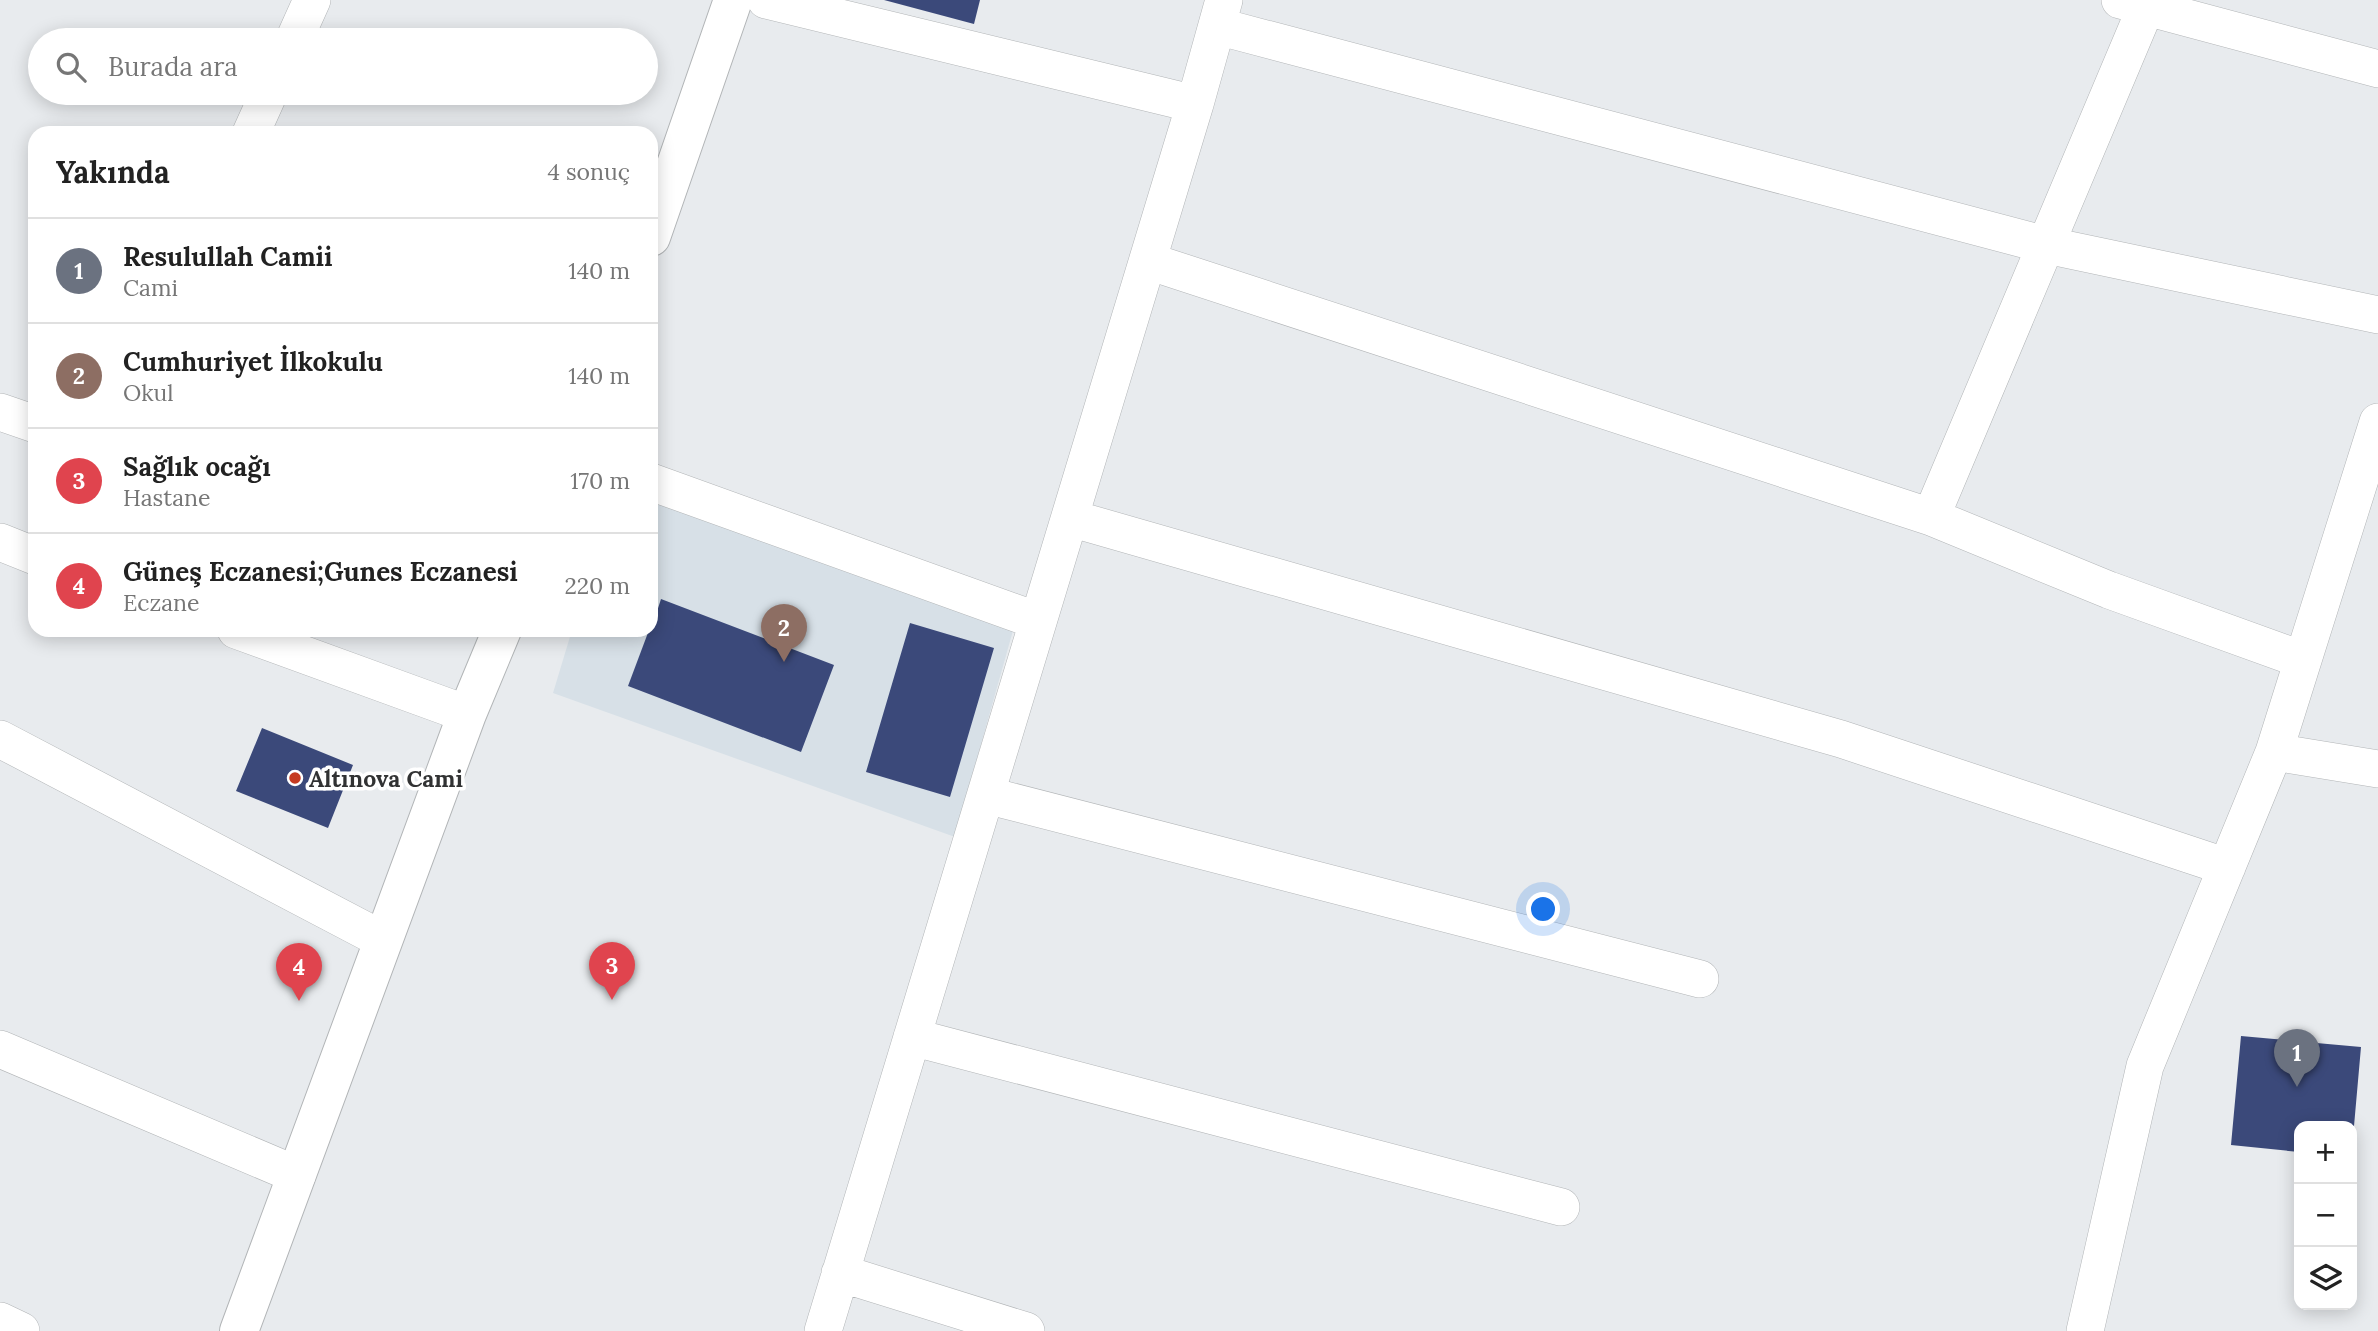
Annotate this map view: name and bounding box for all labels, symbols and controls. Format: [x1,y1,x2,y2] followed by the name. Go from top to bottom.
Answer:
[28,28,658,105] search box
[52,48,90,86] icon: search
[108,50,238,83] text: Burada ara
[56,153,170,191] text: Yakında
[547,157,630,186] text: 4 sonuç
[123,240,333,273] text: Resulullah Camii
[74,256,84,285] text: 1
[568,256,630,285] text: 140 m
[123,273,178,302] text: Cami
[123,345,383,378] text: Cumhuriyet İlkokulu
[73,361,85,390] text: 2
[568,361,630,390] text: 140 m
[123,378,174,407] text: Okul
[123,450,271,483] text: Sağlık ocağı
[73,466,85,495] text: 3
[570,466,630,495] text: 170 m
[123,483,210,512] text: Hastane
[123,555,518,588] text: Güneş Eczanesi;Gunes Eczanesi
[73,571,85,600] text: 4
[564,571,630,600] text: 220 m
[123,588,199,617] text: Eczane
[761,604,807,662] pin: 2
[309,764,463,793] place label: Altınova Cami
[287,770,303,786] marker: Altınova Cami
[1526,892,1560,926] your location
[589,942,635,1000] pin: 3
[276,943,322,1001] pin: 4
[2274,1029,2320,1087] pin: 1
[2294,1121,2357,1310] map controls
[2294,1121,2357,1184] button: +
[2294,1184,2357,1247] button: −
[2294,1247,2357,1310] button: layers

